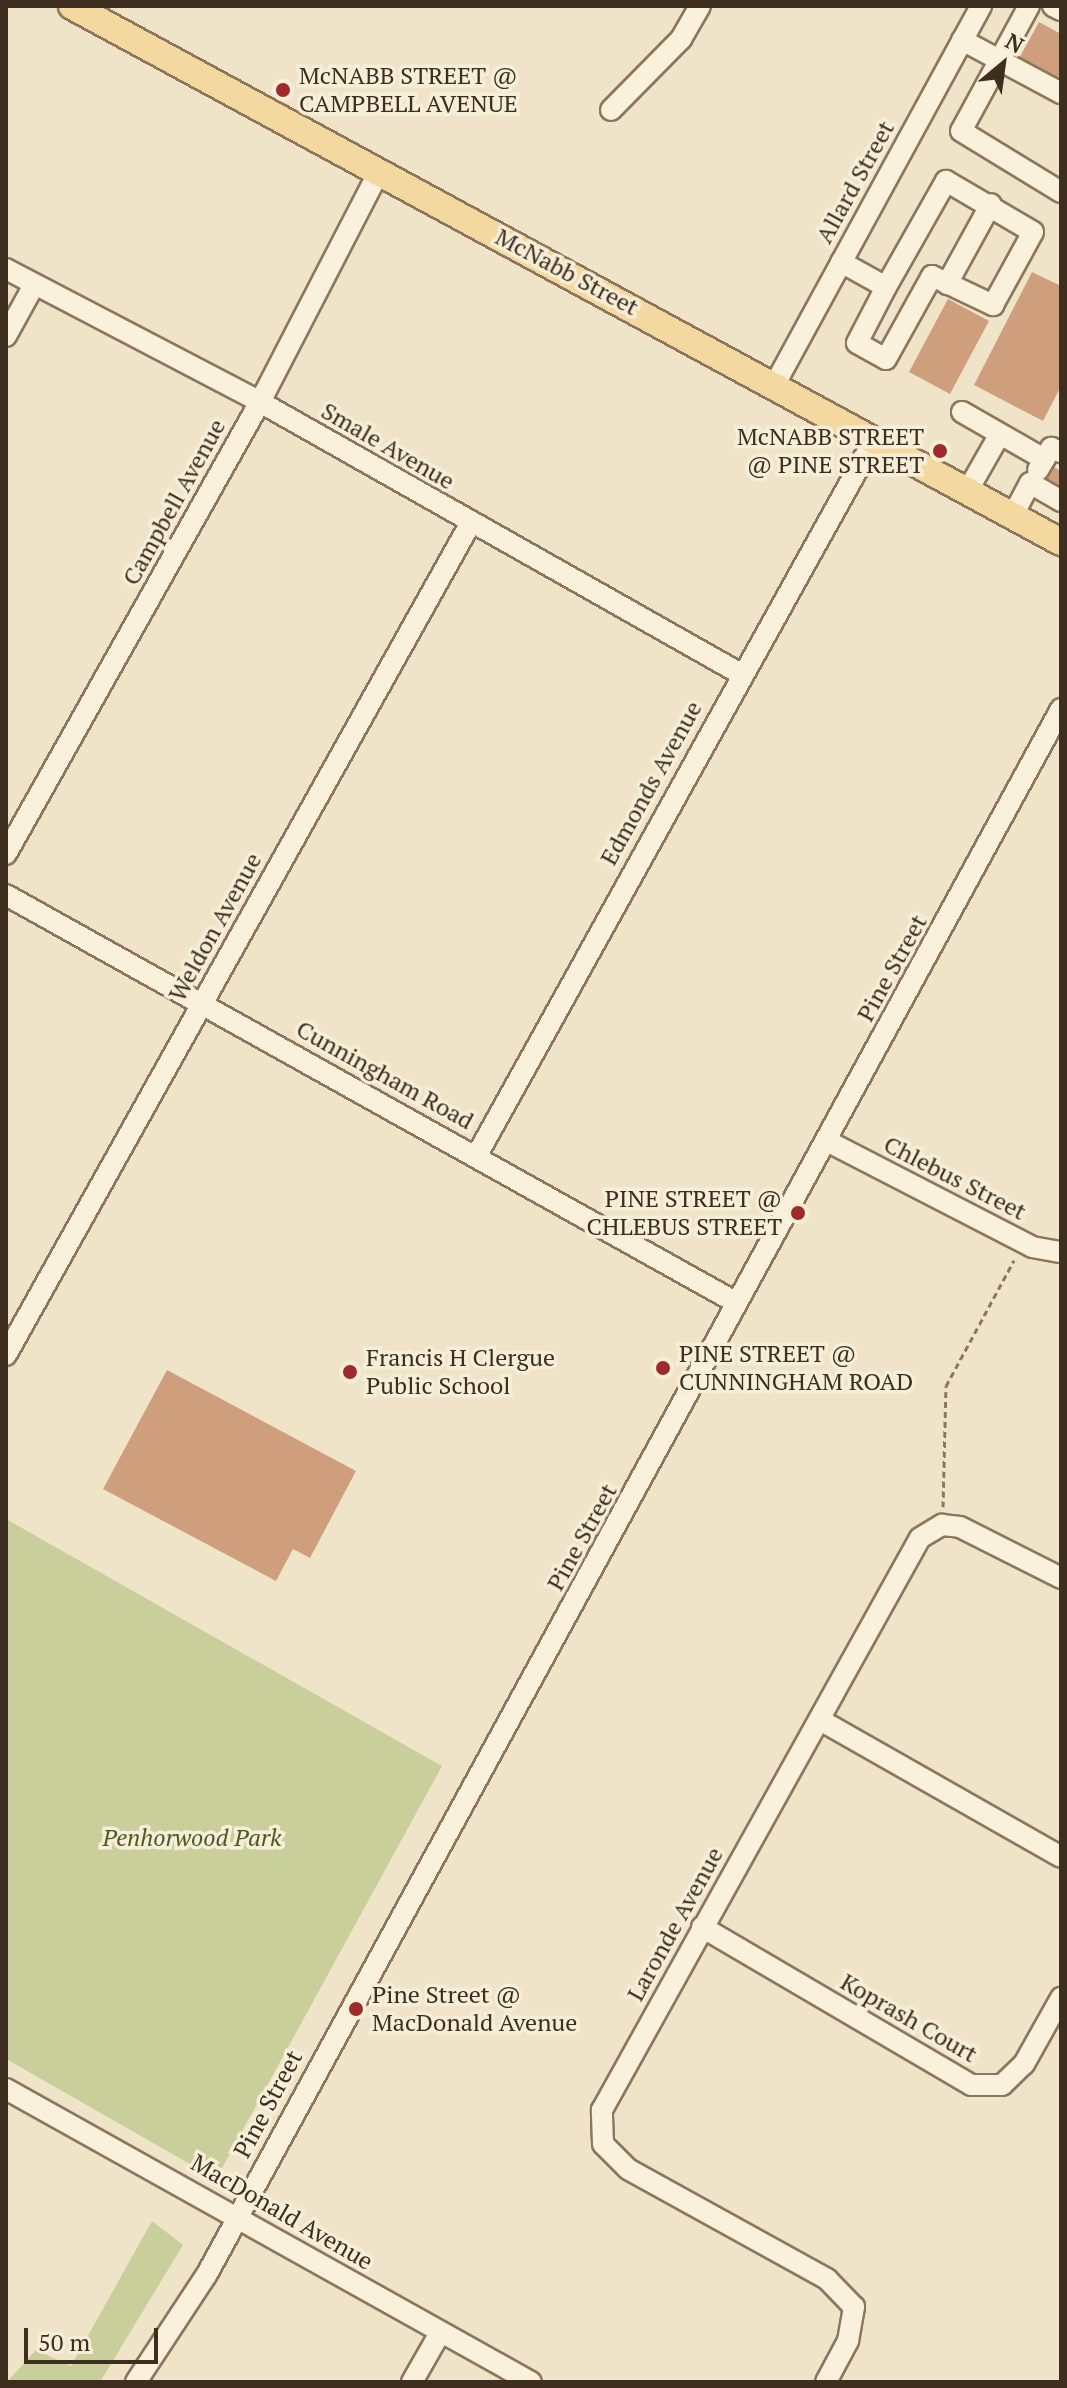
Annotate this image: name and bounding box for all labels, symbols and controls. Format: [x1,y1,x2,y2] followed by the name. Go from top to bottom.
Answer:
[963,24,1043,104] north arrow
[1001,26,1029,59] text: N
[299,62,518,118] place label: McNABB STREET @ CAMPBELL AVENUE
[274,81,292,99] marker: McNABB STREET @ CAMPBELL AVENUE
[810,116,900,248] street label: Allard Street
[491,222,643,322] street label: McNabb Street
[316,396,460,496] street label: Smale Avenue
[116,414,232,590] street label: Campbell Avenue
[737,423,924,479] place label: McNABB STREET @ PINE STREET
[931,442,949,460] marker: McNABB STREET @ PINE STREET
[594,696,708,870] street label: Edmonds Avenue
[162,848,268,1006] street label: Weldon Avenue
[851,910,933,1026] street label: Pine Street
[291,1014,479,1136] street label: Cunningham Road
[879,1130,1031,1226] street label: Chlebus Street
[587,1185,782,1241] place label: PINE STREET @ CHLEBUS STREET
[789,1204,807,1222] marker: PINE STREET @ CHLEBUS STREET
[679,1340,913,1396] place label: PINE STREET @ CUNNINGHAM ROAD
[366,1344,555,1400] place label: Francis H Clergue Public School
[654,1359,672,1377] marker: PINE STREET @ CUNNINGHAM ROAD
[341,1363,359,1381] marker: Francis H Clergue Public School
[541,1479,623,1595] street label: Pine Street
[102,1824,282,1852] park label: Penhorwood Park
[621,1842,729,2006] street label: Laronde Avenue
[836,1967,982,2069] street label: Koprash Court
[372,1981,578,2037] place label: Pine Street @ MacDonald Avenue
[347,2000,365,2018] marker: Pine Street @ MacDonald Avenue
[228,2045,308,2163] street label: Pine Street
[186,2148,378,2276] street label: MacDonald Avenue
[28,2312,162,2362] scale bar
[38,2326,90,2358] text: 50 m

